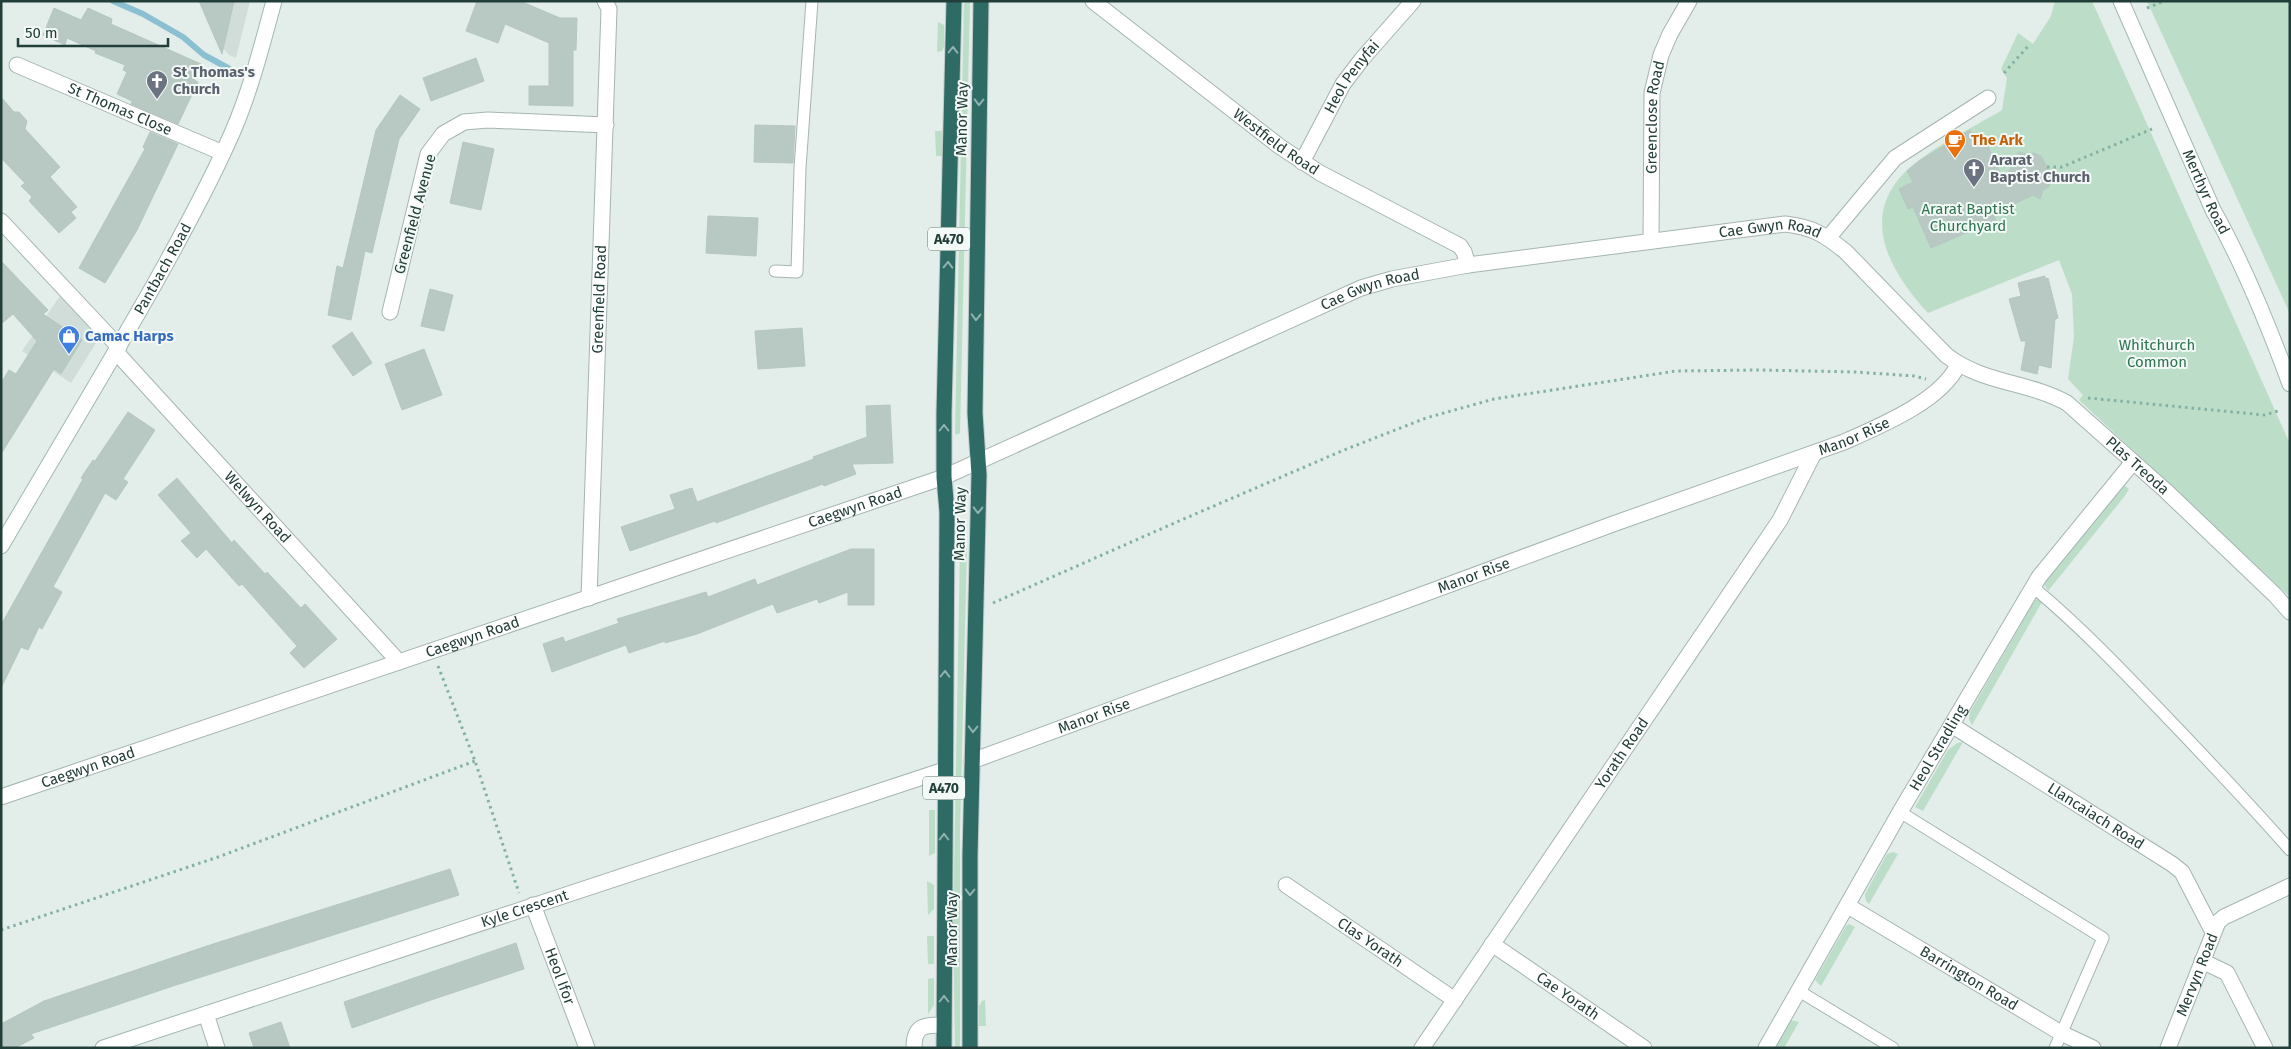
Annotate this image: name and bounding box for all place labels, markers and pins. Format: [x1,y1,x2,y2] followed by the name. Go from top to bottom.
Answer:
[173,63,255,98] place label: St Thomas's Church
[145,69,169,100] church icon: St Thomas's Church
[1943,128,1967,159] cafe icon: The Ark
[1971,131,2023,149] place label: The Ark
[1989,151,2090,186] place label: Ararat Baptist Church
[1962,157,1986,188] church icon: Ararat Baptist Church
[57,324,81,355] shop icon: Camac Harps
[85,327,174,345] place label: Camac Harps

